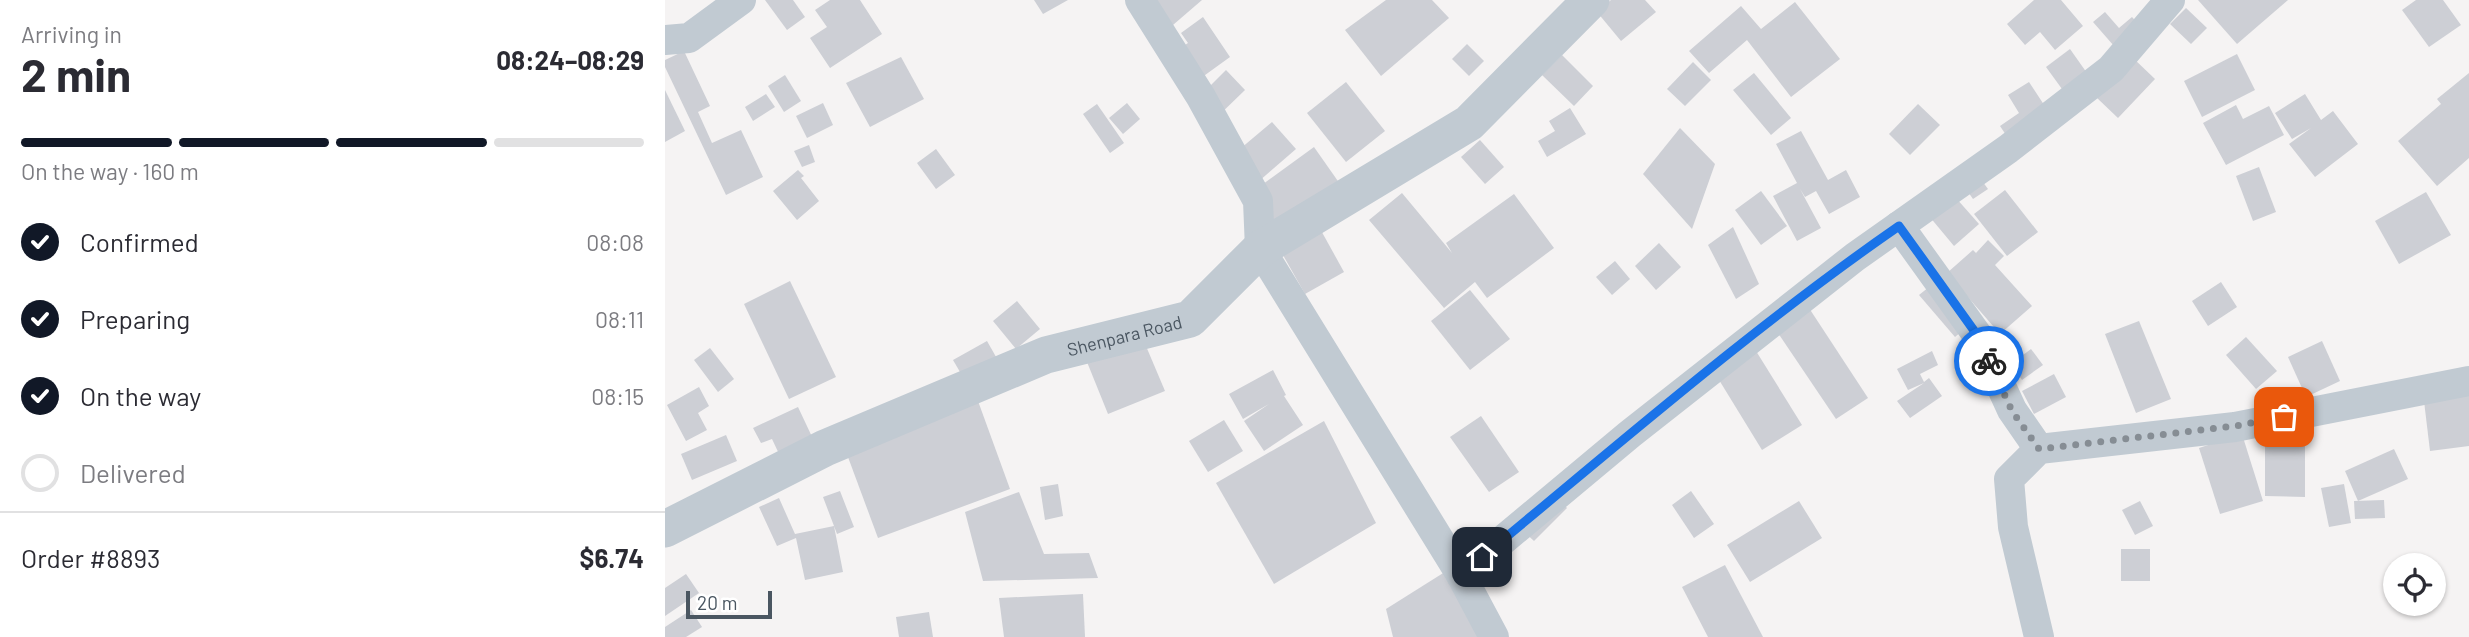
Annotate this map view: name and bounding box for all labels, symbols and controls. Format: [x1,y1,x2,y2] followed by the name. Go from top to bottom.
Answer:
[21,20,122,48] text: Arriving in
[496,44,644,75] text: 08:24–08:29
[21,46,131,101] text: 2 min
[21,157,199,185] text: On the way · 160 m
[21,223,59,261] icon: check
[80,226,199,257] text: Confirmed
[586,228,644,256] text: 08:08
[21,300,59,338] icon: check
[80,303,190,334] text: Preparing
[595,305,644,333] text: 08:11
[1065,310,1184,360] street label: Shenpara Road
[1954,326,2024,396] courier
[1970,342,2008,380] icon: bike
[21,377,59,415] icon: check
[80,380,201,411] text: On the way
[591,382,644,410] text: 08:15
[2254,387,2314,447] pin
[2265,398,2303,436] icon: bag
[80,457,186,488] text: Delivered
[1452,527,1512,587] pin
[1463,538,1501,576] icon: home
[21,542,160,573] text: Order #8893
[580,542,644,573] text: $6.74
[2383,553,2446,616] map controls
[2383,553,2446,616] button: locate
[686,588,772,620] scale bar
[697,591,737,614] text: 20 m

